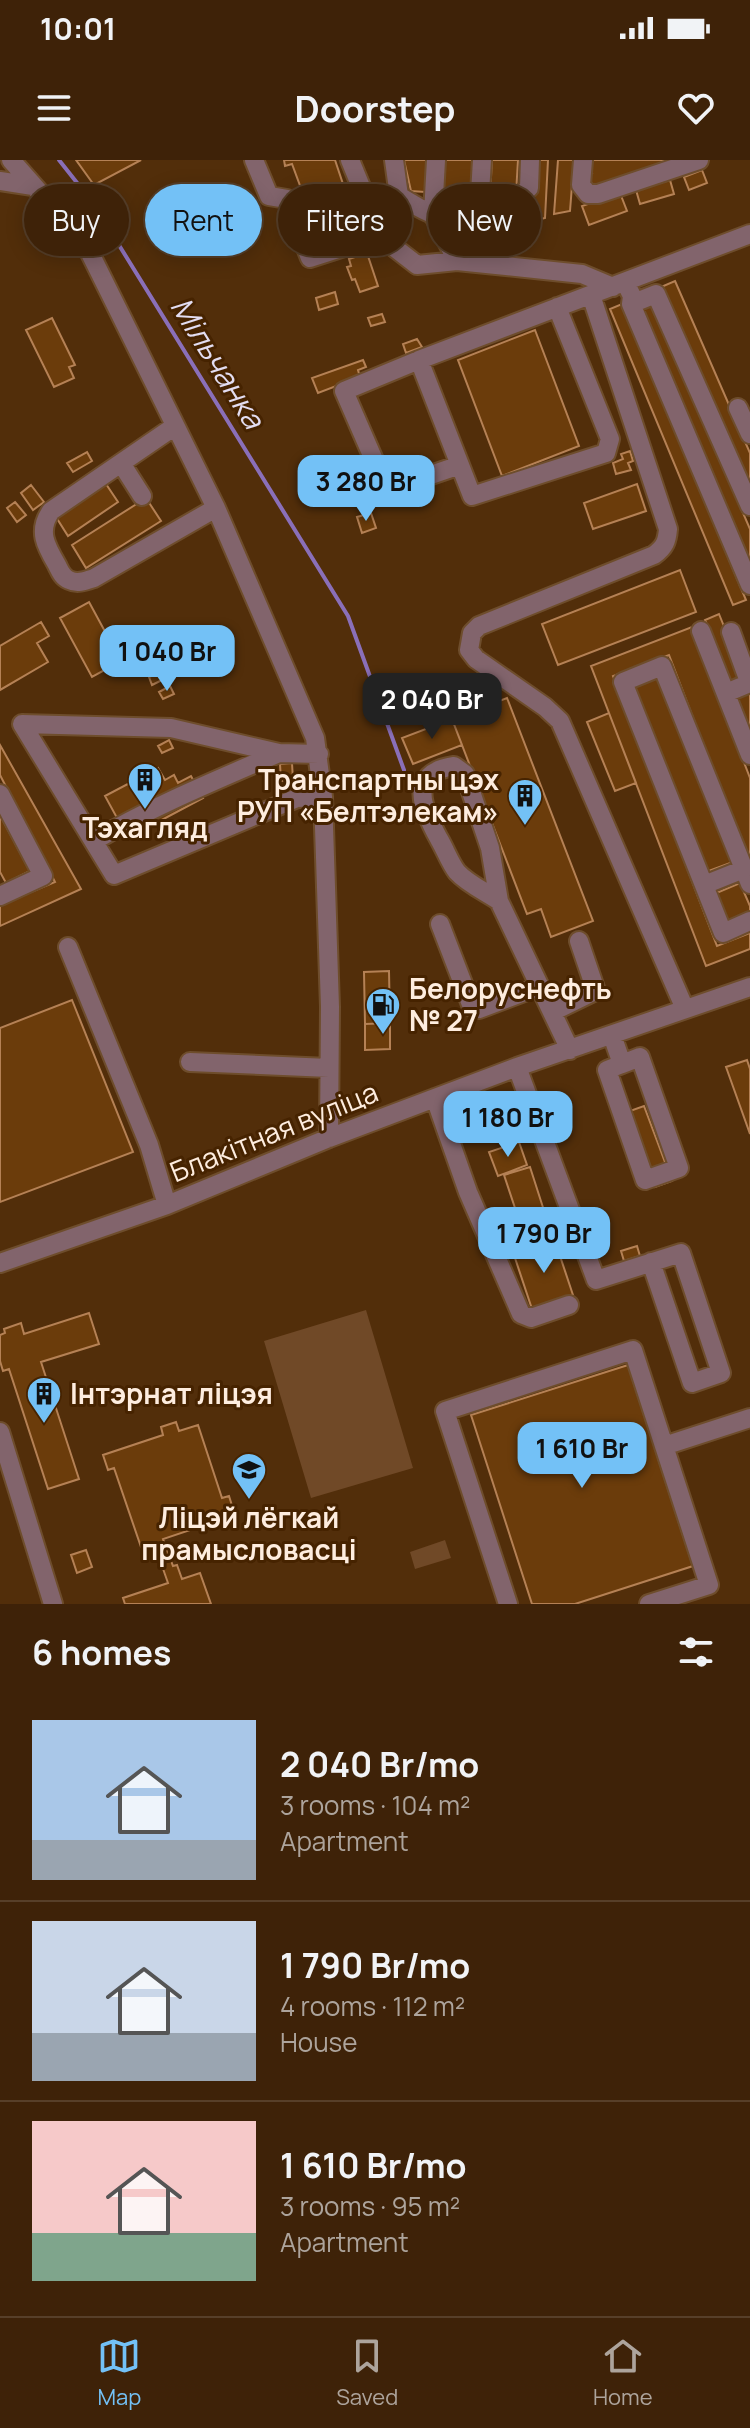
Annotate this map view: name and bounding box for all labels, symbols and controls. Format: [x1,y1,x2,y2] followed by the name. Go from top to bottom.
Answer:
[40,8,116,49] text: 10:01
[295,84,455,133] text: Doorstep
[32,86,76,130] icon: menu
[674,86,718,130] icon: heart
[24,184,129,256] chip: Buy
[145,184,262,256] chip: Rent
[278,184,412,256] chip: Filters
[428,184,541,256] chip: New
[162,289,275,437] water label: Мільчанка
[283,455,449,523] pin: 3 280 Br
[316,463,416,499] text: 3 280 Br
[84,625,250,693] pin: 1 040 Br
[118,633,216,669] text: 1 040 Br
[349,673,515,741] pin: 2 040 Br
[381,681,483,717] text: 2 040 Br
[237,760,499,830] place label: Транспартны цэх РУП «Белтэлекам»
[126,761,164,811] building icon: Тэхагляд
[506,777,544,827] building icon: Транспартны цэх РУП «Белтэлекам»
[82,808,208,846] place label: Тэхагляд
[409,969,612,1039] place label: Белоруснефть № 27
[364,986,402,1036] fuel station icon: Белоруснефть № 27
[164,1072,383,1190] street label: Блакітная вуліца
[425,1091,591,1159] pin: 1 180 Br
[462,1099,555,1135] text: 1 180 Br
[461,1207,627,1275] pin: 1 790 Br
[496,1215,592,1251] text: 1 790 Br
[70,1374,273,1412] place label: Інтэрнат ліцэя
[25,1375,63,1425] building icon: Інтэрнат ліцэя
[499,1422,665,1490] pin: 1 610 Br
[536,1430,628,1466] text: 1 610 Br
[230,1451,268,1501] school or university icon: Ліцэй лёгкай прамысловасці
[141,1498,357,1568] place label: Ліцэй лёгкай прамысловасці
[32,1629,171,1675] text: 6 homes
[674,1630,718,1674] icon: filters
[280,1741,479,1787] text: 2 040 Br/mo
[96,1752,192,1848] icon: home
[280,1787,470,1823] text: 3 rooms · 104 m²
[280,1823,409,1859] text: Apartment
[280,1942,470,1988] text: 1 790 Br/mo
[96,1953,192,2049] icon: home
[280,1988,465,2024] text: 4 rooms · 112 m²
[280,2024,357,2060] text: House
[280,2142,466,2188] text: 1 610 Br/mo
[96,2153,192,2249] icon: home
[280,2188,460,2224] text: 3 rooms · 95 m²
[280,2224,409,2260] text: Apartment
[97,2334,141,2412] tab: Map
[336,2334,398,2412] tab: Saved
[593,2334,653,2412] tab: Home

